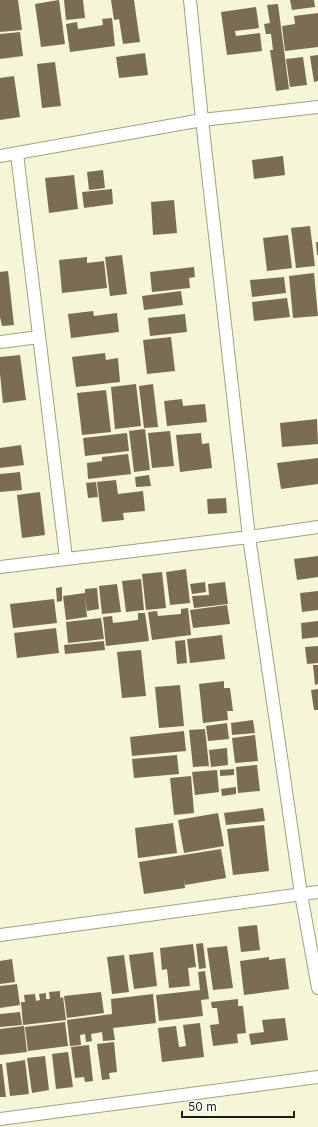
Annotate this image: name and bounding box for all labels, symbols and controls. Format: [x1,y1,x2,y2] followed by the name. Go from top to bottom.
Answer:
[182,1093,294,1119] scale bar
[188,1099,217,1114] text: 50 m

